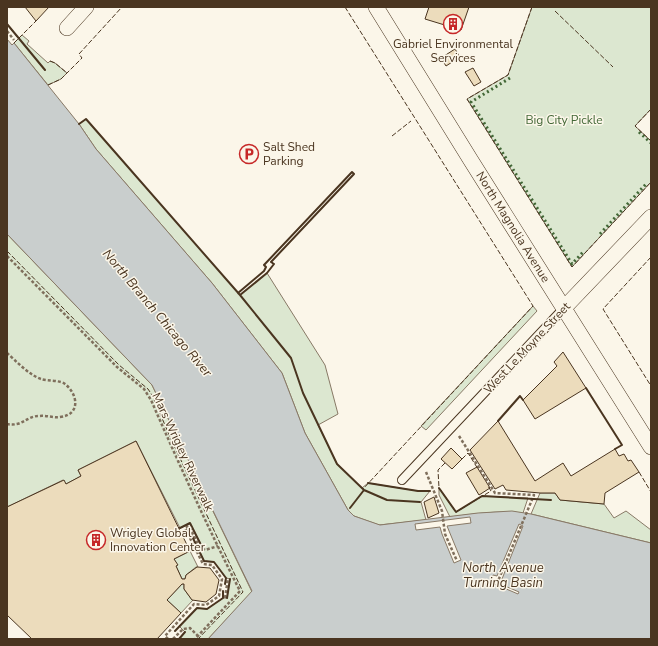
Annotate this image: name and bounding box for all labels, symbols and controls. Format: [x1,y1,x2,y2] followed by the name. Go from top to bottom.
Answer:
[442,13,464,35] building icon: Gabriel Environmental Services
[393,36,514,66] place label: Gabriel Environmental Services
[525,112,603,128] park label: Big City Pickle
[263,139,315,169] place label: Salt Shed Parking
[238,143,260,165] parking icon: Salt Shed Parking
[472,168,554,286] street label: North Magnolia Avenue
[98,245,216,381] water label: North Branch Chicago River
[480,298,574,397] street label: West Le Moyne Street
[148,390,218,515] street label: Mars Wrigley Riverwalk
[110,525,206,555] place label: Wrigley Global Innovation Center
[85,529,107,551] building icon: Wrigley Global Innovation Center
[462,559,544,592] water label: North Avenue Turning Basin

